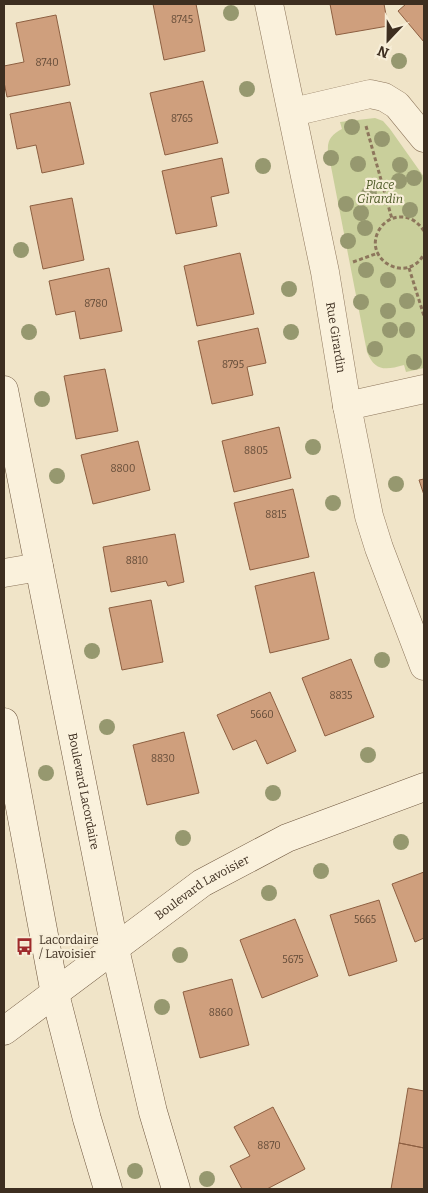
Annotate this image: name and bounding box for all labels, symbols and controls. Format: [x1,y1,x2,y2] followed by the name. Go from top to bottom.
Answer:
[171,14,193,26] house number: 8745
[363,15,413,65] north arrow
[375,42,392,61] text: N
[35,57,59,69] house number: 8740
[171,113,193,125] house number: 8765
[357,178,403,206] park label: Place Girardin
[84,298,108,310] house number: 8780
[323,301,348,374] street label: Rue Girardin
[222,359,244,371] house number: 8795
[244,445,268,457] house number: 8805
[111,463,135,475] house number: 8800
[265,509,287,521] house number: 8815
[126,555,148,567] house number: 8810
[330,690,352,702] house number: 8835
[250,709,274,721] house number: 5660
[65,732,102,851] street label: Boulevard Lacordaire
[151,753,175,765] house number: 8830
[152,852,252,923] street label: Boulevard Lavoisier
[354,914,376,926] house number: 5665
[39,933,99,961] place label: Lacordaire / Lavoisier
[15,937,35,957] bus stop icon: Lacordaire / Lavoisier
[282,954,304,966] house number: 5675
[209,1007,233,1019] house number: 8860
[257,1140,281,1152] house number: 8870

